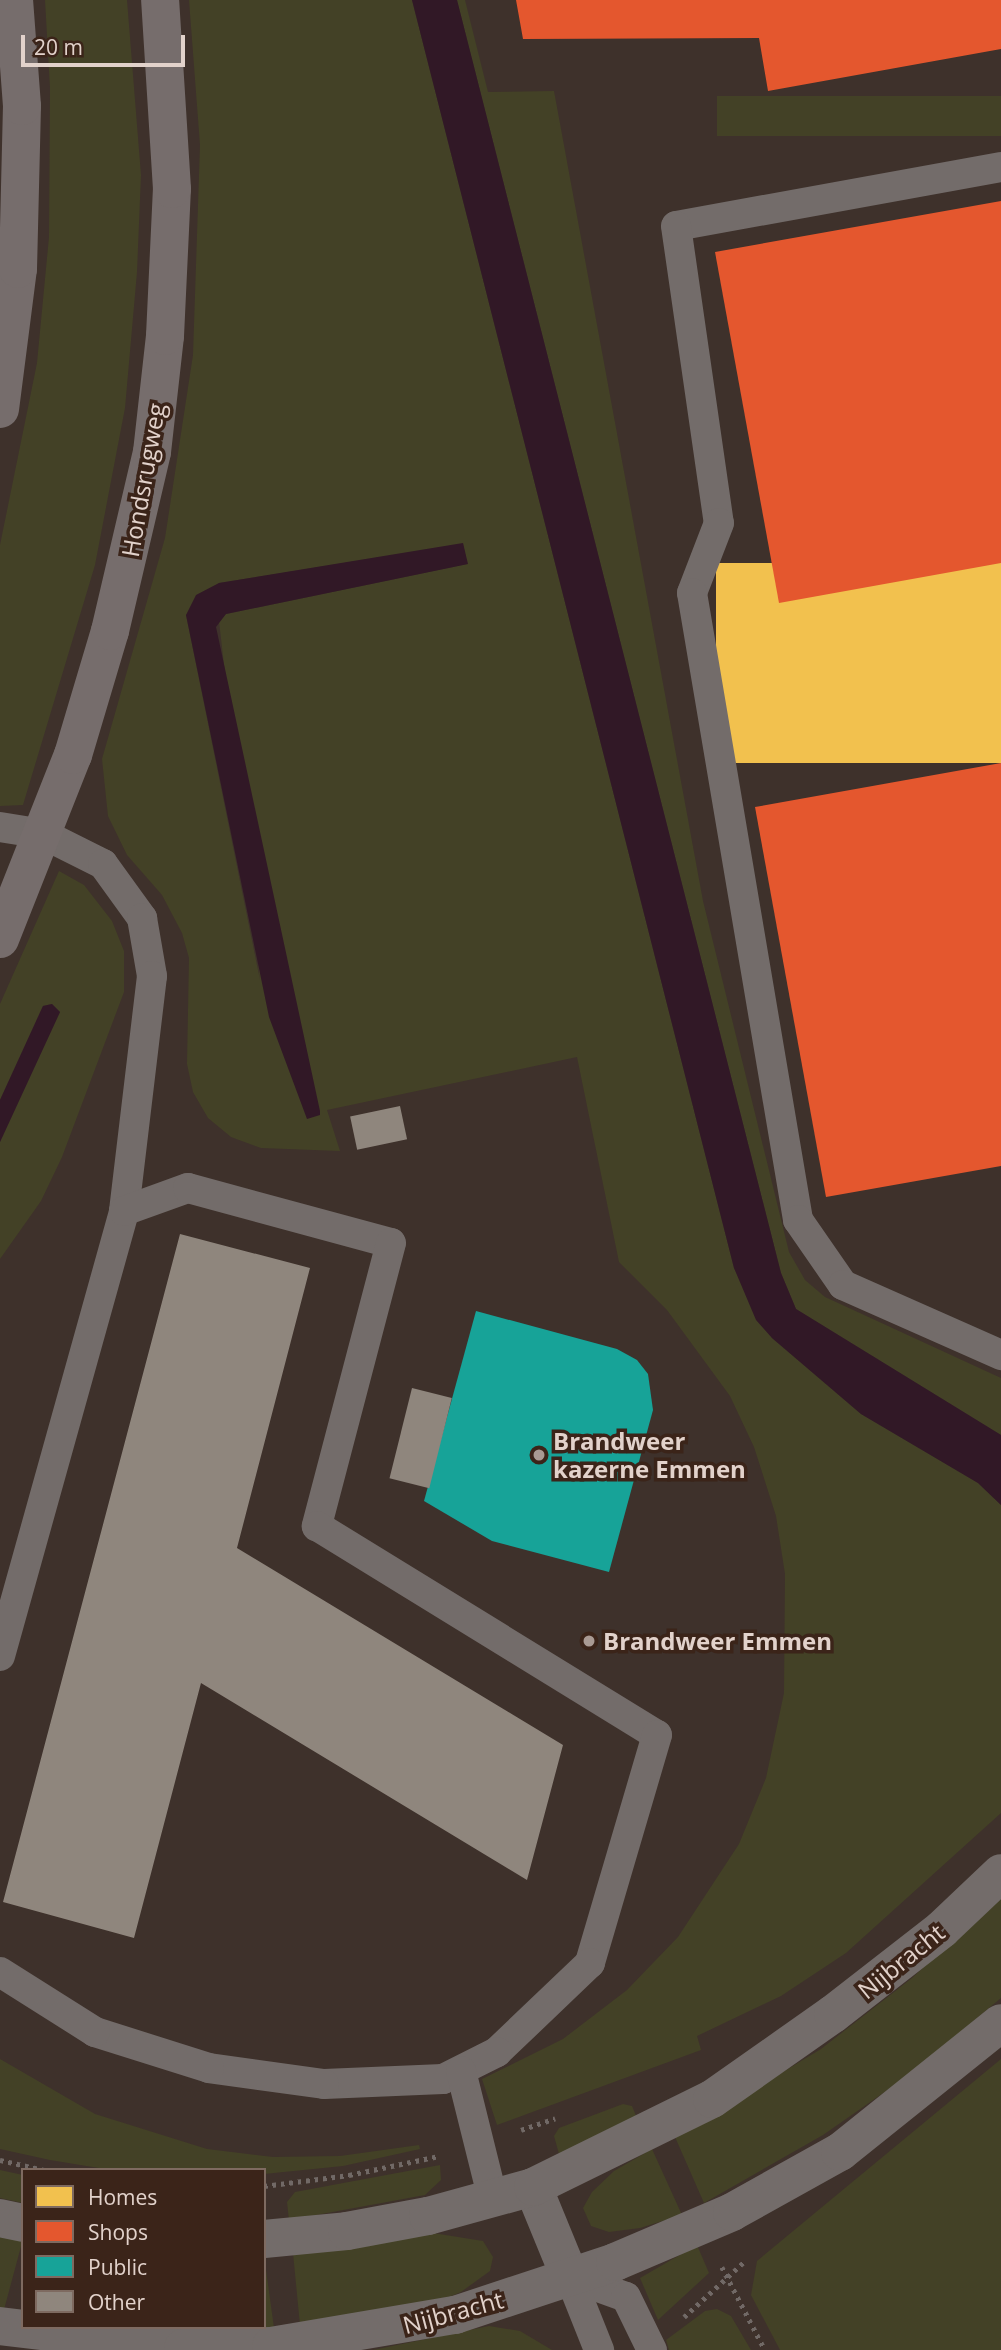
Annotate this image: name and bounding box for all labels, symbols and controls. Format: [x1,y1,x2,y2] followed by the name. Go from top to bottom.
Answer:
[24,21,189,65] scale bar
[34,33,83,61] text: 20 m
[115,401,171,559] street label: Hondsrugweg
[553,1427,746,1483] place label: Brandweer kazerne Emmen
[531,1447,547,1463] marker: Brandweer kazerne Emmen
[603,1627,832,1655] place label: Brandweer Emmen
[581,1633,597,1649] marker: Brandweer Emmen
[852,1917,950,2005] street label: Nijbracht
[21,2168,266,2329] legend
[88,2183,157,2211] text: Homes
[88,2218,148,2246] text: Shops
[88,2253,147,2281] text: Public
[400,2285,506,2339] street label: Nijbracht
[88,2288,145,2316] text: Other

